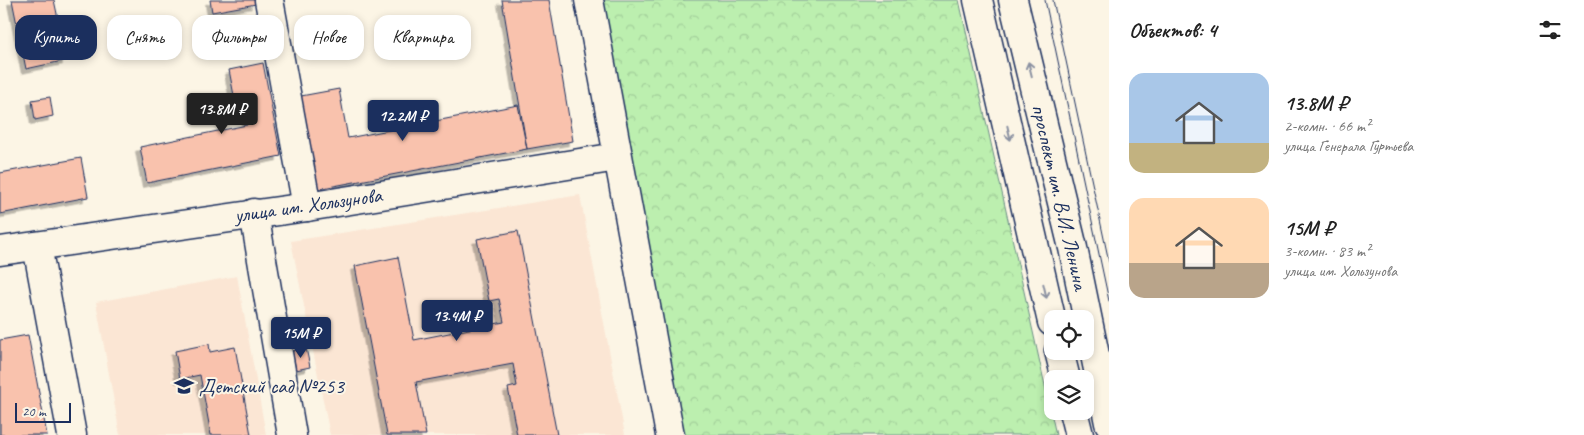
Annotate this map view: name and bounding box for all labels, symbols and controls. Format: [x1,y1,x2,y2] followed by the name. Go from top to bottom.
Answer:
[15,15,97,60] chip: Купить
[107,15,182,60] chip: Снять
[192,15,284,60] chip: Фильтры
[294,15,364,60] chip: Новое
[374,15,471,60] chip: Квартира
[1536,16,1564,44] icon: filters
[1129,17,1217,43] text: Объектов: 4
[1024,61,1034,77] one-way arrow
[1284,90,1348,116] text: 13.8M ₽
[176,92,268,135] pin: 13.8M ₽
[1169,93,1229,153] icon: home
[198,99,246,119] text: 13.8M ₽
[357,100,449,142] pin: 12.2M ₽
[1026,101,1095,295] street label: проспект им. В.И. Ленина
[379,106,427,126] text: 12.2M ₽
[1284,116,1370,136] text: 2-комн. · 66 m²
[1005,124,1014,140] one-way arrow
[1284,136,1413,156] text: улица Генерала Гуртьева
[231,182,385,228] street label: улица им. Хользунова
[1284,215,1334,241] text: 15M ₽
[1169,218,1229,278] icon: home
[1284,241,1370,261] text: 3-комн. · 83 m²
[1284,261,1397,281] text: улица им. Хользунова
[1041,283,1050,299] one-way arrow
[411,300,503,342] pin: 13.4M ₽
[433,306,481,326] text: 13.4M ₽
[1044,310,1094,420] map controls
[1044,310,1094,360] button: locate
[266,316,336,359] pin: 15M ₽
[282,323,320,343] text: 15M ₽
[1044,370,1094,420] button: layers
[199,373,345,399] place label: Детский сад №253
[173,375,195,397] school or university icon: Детский сад №253
[15,400,71,423] scale bar
[22,403,46,420] text: 20 m

